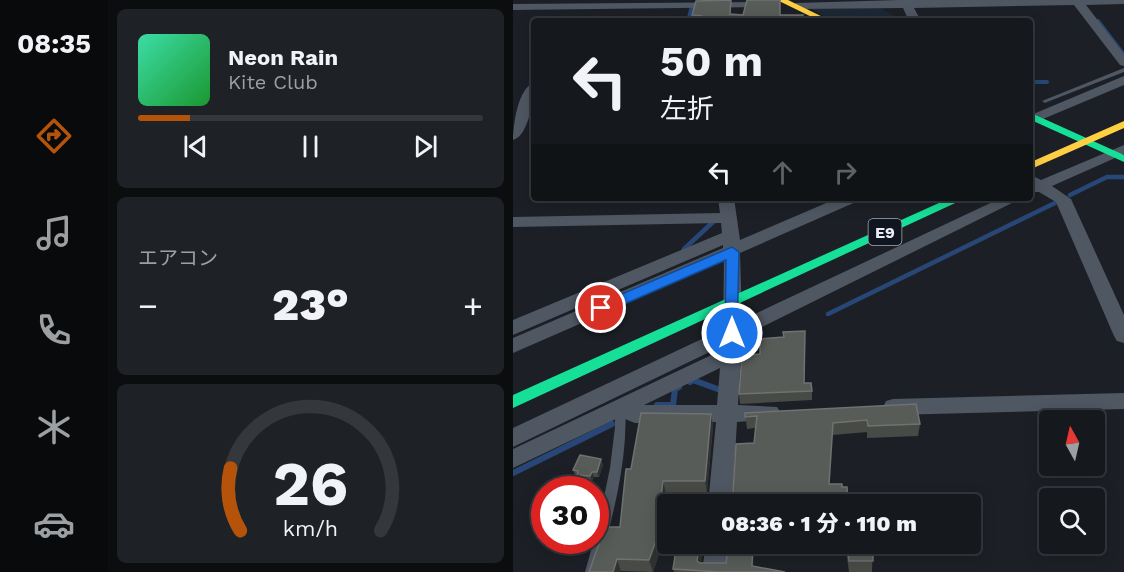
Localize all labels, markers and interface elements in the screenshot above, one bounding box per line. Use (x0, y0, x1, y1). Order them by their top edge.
text: 08:35 (17, 28, 91, 60)
text: 50 m (660, 37, 763, 86)
icon: left (561, 42, 639, 120)
text: Neon Rain (228, 45, 338, 70)
text: Kite Club (228, 70, 318, 94)
text: 左折 (660, 93, 714, 125)
icon: directions (33, 115, 75, 157)
icon: previous (179, 130, 212, 163)
icon: pause (294, 130, 327, 163)
icon: next (409, 130, 442, 163)
icon: left (703, 156, 736, 189)
icon: ahead (766, 156, 799, 189)
icon: right (829, 156, 862, 189)
icon: music (33, 212, 75, 254)
road number: E9 (869, 219, 901, 245)
text: エアコン (138, 246, 218, 270)
text: 23° (272, 278, 349, 331)
pin (575, 282, 626, 333)
text: − (138, 286, 158, 325)
text: + (463, 286, 483, 325)
icon: arrive (584, 291, 617, 324)
position arrow (700, 301, 764, 365)
icon: phone (33, 309, 75, 351)
icon: climate (33, 406, 75, 448)
north arrow (1039, 410, 1105, 476)
map controls (1039, 410, 1105, 554)
text: 26 (273, 447, 348, 520)
speed limit sign: 30 (531, 476, 609, 554)
button: search (1039, 488, 1105, 554)
icon: car (33, 503, 75, 545)
text: 08:36 · 1 分 · 110 m (721, 511, 917, 536)
text: km/h (283, 516, 338, 541)

